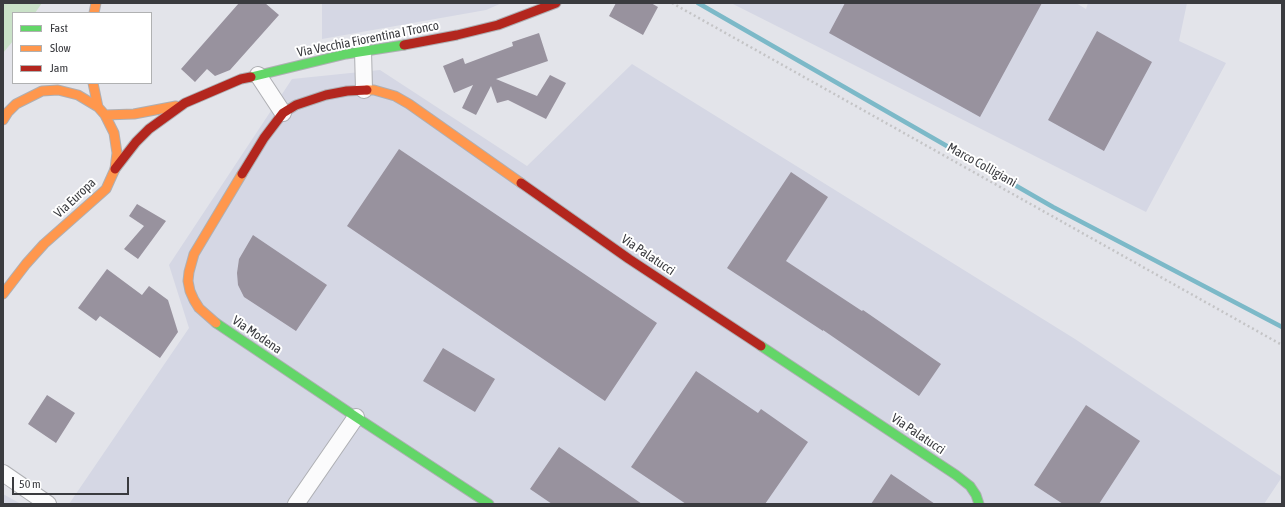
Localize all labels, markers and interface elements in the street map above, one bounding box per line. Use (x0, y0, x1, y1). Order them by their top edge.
legend (12, 12, 152, 84)
street label: Via Vecchia Fiorentina I Tronco (296, 18, 440, 60)
text: Fast (50, 21, 68, 35)
text: Slow (50, 41, 71, 55)
text: Jam (50, 61, 68, 75)
street label: Marco Colligiani (945, 140, 1019, 190)
street label: Via Europa (51, 175, 99, 221)
street label: Via Palatucci (618, 231, 678, 279)
street label: Via Modena (229, 313, 285, 357)
street label: Via Palatucci (888, 410, 948, 458)
scale bar (14, 469, 131, 495)
text: 50 m (19, 477, 41, 491)

